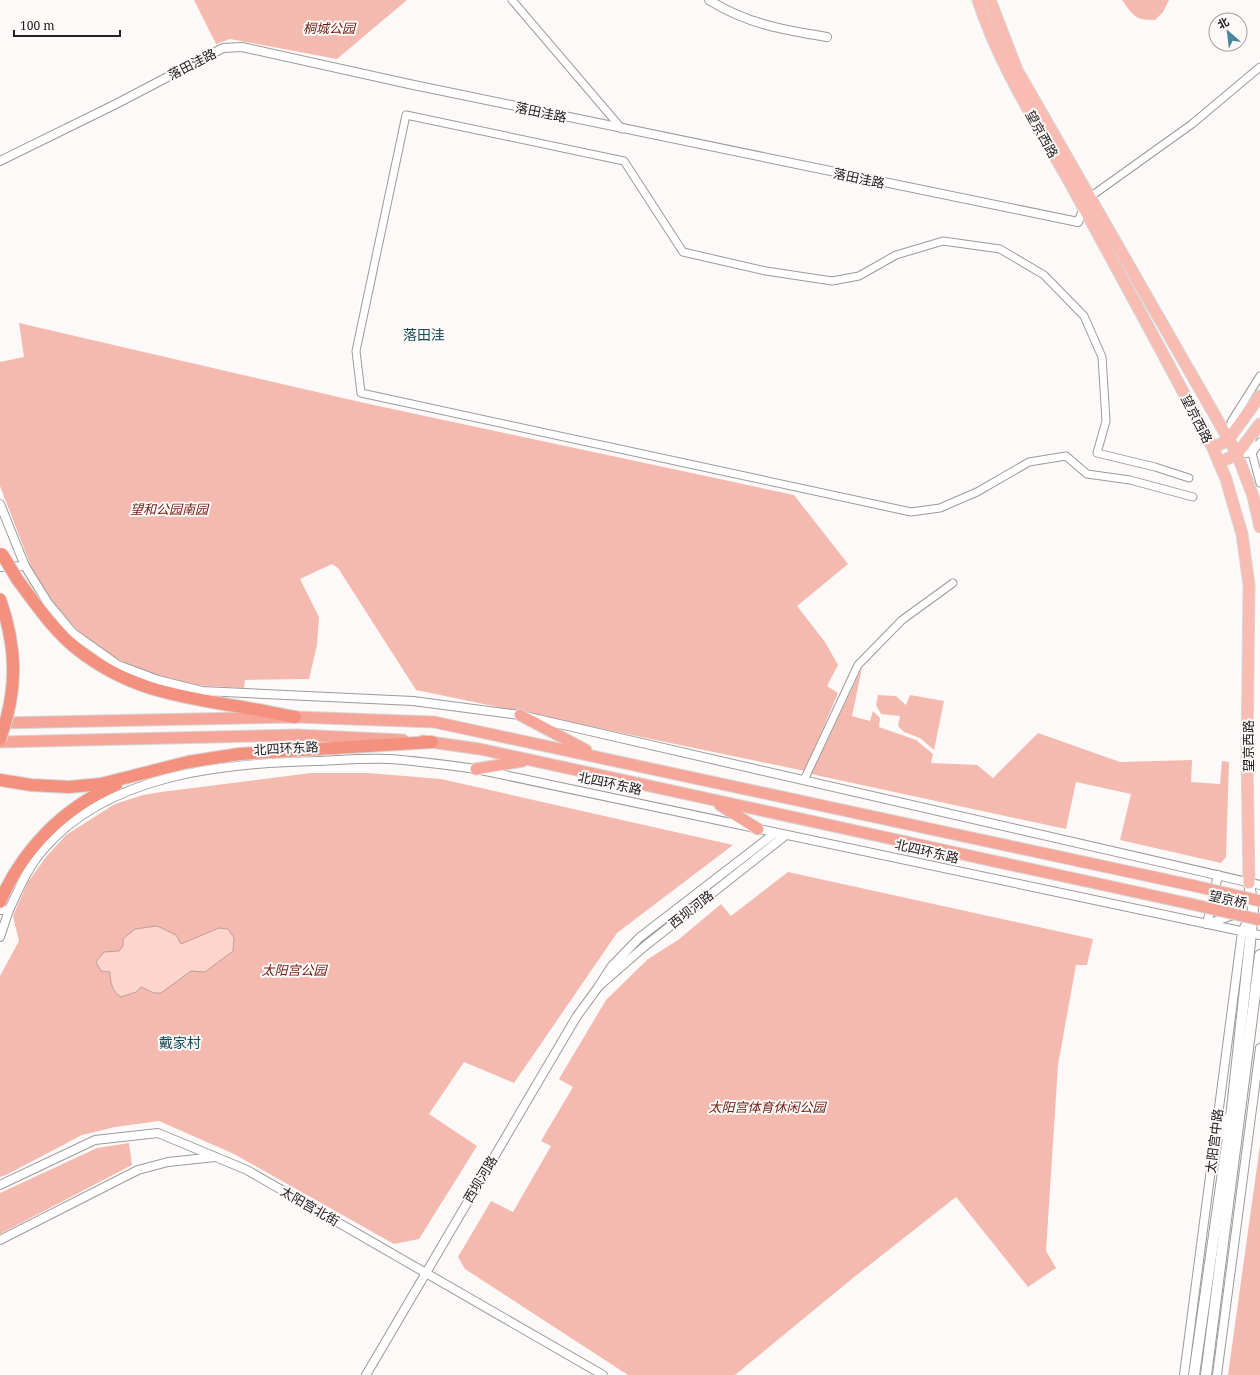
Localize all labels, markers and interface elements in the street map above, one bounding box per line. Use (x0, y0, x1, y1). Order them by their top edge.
scale bar (14, 12, 120, 38)
north arrow (1208, 12, 1248, 52)
text: 北 (1215, 14, 1231, 32)
text: 100 m (20, 17, 55, 34)
park label: 桐城公园 (303, 19, 357, 37)
street label: 落田洼路 (165, 44, 219, 84)
street label: 落田洼路 (514, 98, 568, 126)
street label: 望京西路 (1022, 107, 1062, 161)
street label: 落田洼路 (832, 164, 886, 192)
district label: 落田洼 (403, 325, 445, 344)
street label: 望京西路 (1177, 392, 1217, 446)
park label: 望和公园南园 (130, 500, 210, 518)
street label: 望京西路 (1239, 720, 1257, 772)
street label: 北四环东路 (253, 737, 319, 759)
street label: 北四环东路 (576, 767, 644, 799)
street label: 北四环东路 (893, 835, 961, 867)
street label: 西坝河路 (665, 886, 717, 932)
street label: 望京桥 (1207, 886, 1249, 912)
park label: 太阳宫公园 (261, 961, 328, 979)
district label: 戴家村 (159, 1033, 201, 1052)
park label: 太阳宫体育休闲公园 (708, 1098, 827, 1116)
street label: 太阳宫中路 (1201, 1108, 1227, 1174)
street label: 西坝河路 (459, 1152, 501, 1206)
street label: 太阳宫北街 (277, 1182, 343, 1230)

